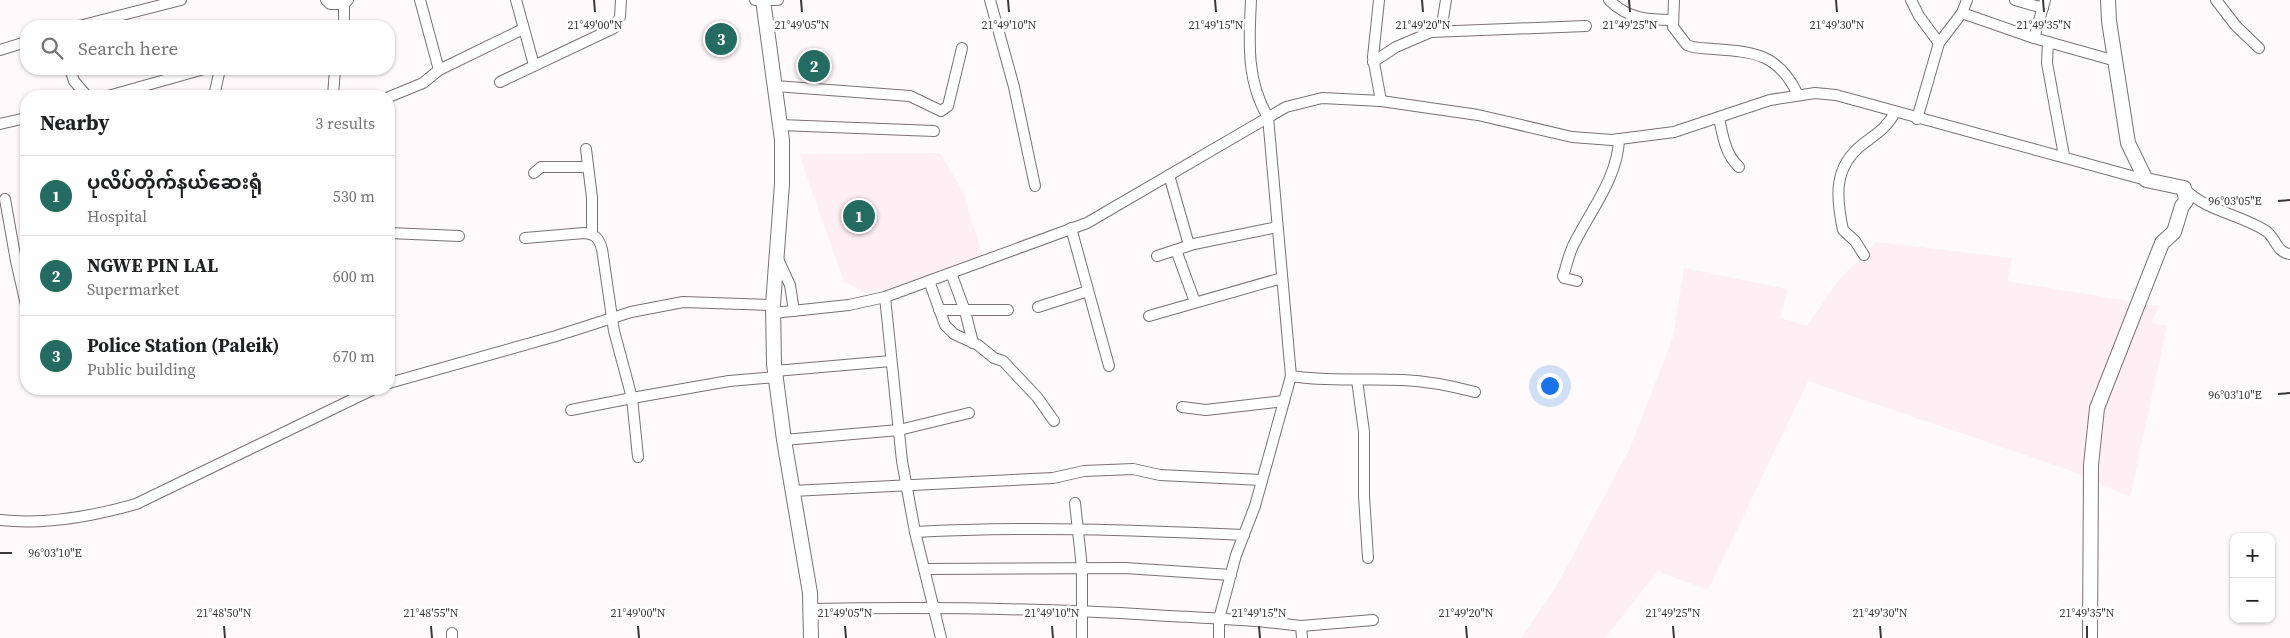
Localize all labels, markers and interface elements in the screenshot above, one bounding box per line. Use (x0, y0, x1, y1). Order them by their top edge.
text: 21°49'00"N (567, 17, 623, 33)
text: 21°49'05"N (774, 17, 830, 33)
text: 21°49'10"N (981, 17, 1037, 33)
text: 21°49'15"N (1188, 17, 1244, 33)
text: 21°49'20"N (1395, 17, 1451, 33)
text: 21°49'25"N (1602, 17, 1658, 33)
text: 21°49'30"N (1809, 17, 1865, 33)
text: 21°49'35"N (2016, 17, 2072, 33)
search box (20, 20, 395, 75)
pin: 3 (705, 20, 737, 58)
icon: search (38, 34, 66, 62)
text: Search here (78, 35, 178, 61)
pin: 2 (798, 47, 830, 85)
text: Nearby (40, 108, 110, 137)
text: 3 results (315, 112, 375, 134)
text: ပုလိပ်တိုက်နယ်ဆေးရုံ (87, 169, 262, 195)
text: 1 (52, 185, 60, 207)
text: 530 m (333, 185, 375, 207)
text: 96°03'05"E (2208, 193, 2262, 209)
pin: 1 (843, 197, 875, 235)
text: Hospital (87, 205, 147, 227)
text: NGWE PIN LAL (87, 252, 218, 278)
text: 2 (52, 265, 60, 287)
text: 600 m (333, 265, 375, 287)
text: Supermarket (87, 278, 179, 300)
text: Police Station (Paleik) (87, 332, 280, 358)
text: 3 (52, 345, 60, 367)
text: 670 m (333, 345, 375, 367)
text: Public building (87, 358, 196, 380)
your location (1537, 373, 1563, 399)
text: 96°03'10"E (2208, 387, 2262, 403)
map controls (2230, 533, 2275, 623)
button: + (2230, 533, 2275, 578)
text: 96°03'10"E (28, 545, 82, 561)
button: − (2230, 578, 2275, 623)
text: 21°48'50"N (196, 605, 252, 621)
text: 21°48'55"N (403, 605, 459, 621)
text: 21°49'00"N (610, 605, 666, 621)
text: 21°49'05"N (817, 605, 873, 621)
text: 21°49'10"N (1024, 605, 1080, 621)
text: 21°49'15"N (1231, 605, 1287, 621)
text: 21°49'20"N (1438, 605, 1494, 621)
text: 21°49'25"N (1645, 605, 1701, 621)
text: 21°49'30"N (1852, 605, 1908, 621)
text: 21°49'35"N (2059, 605, 2115, 621)

